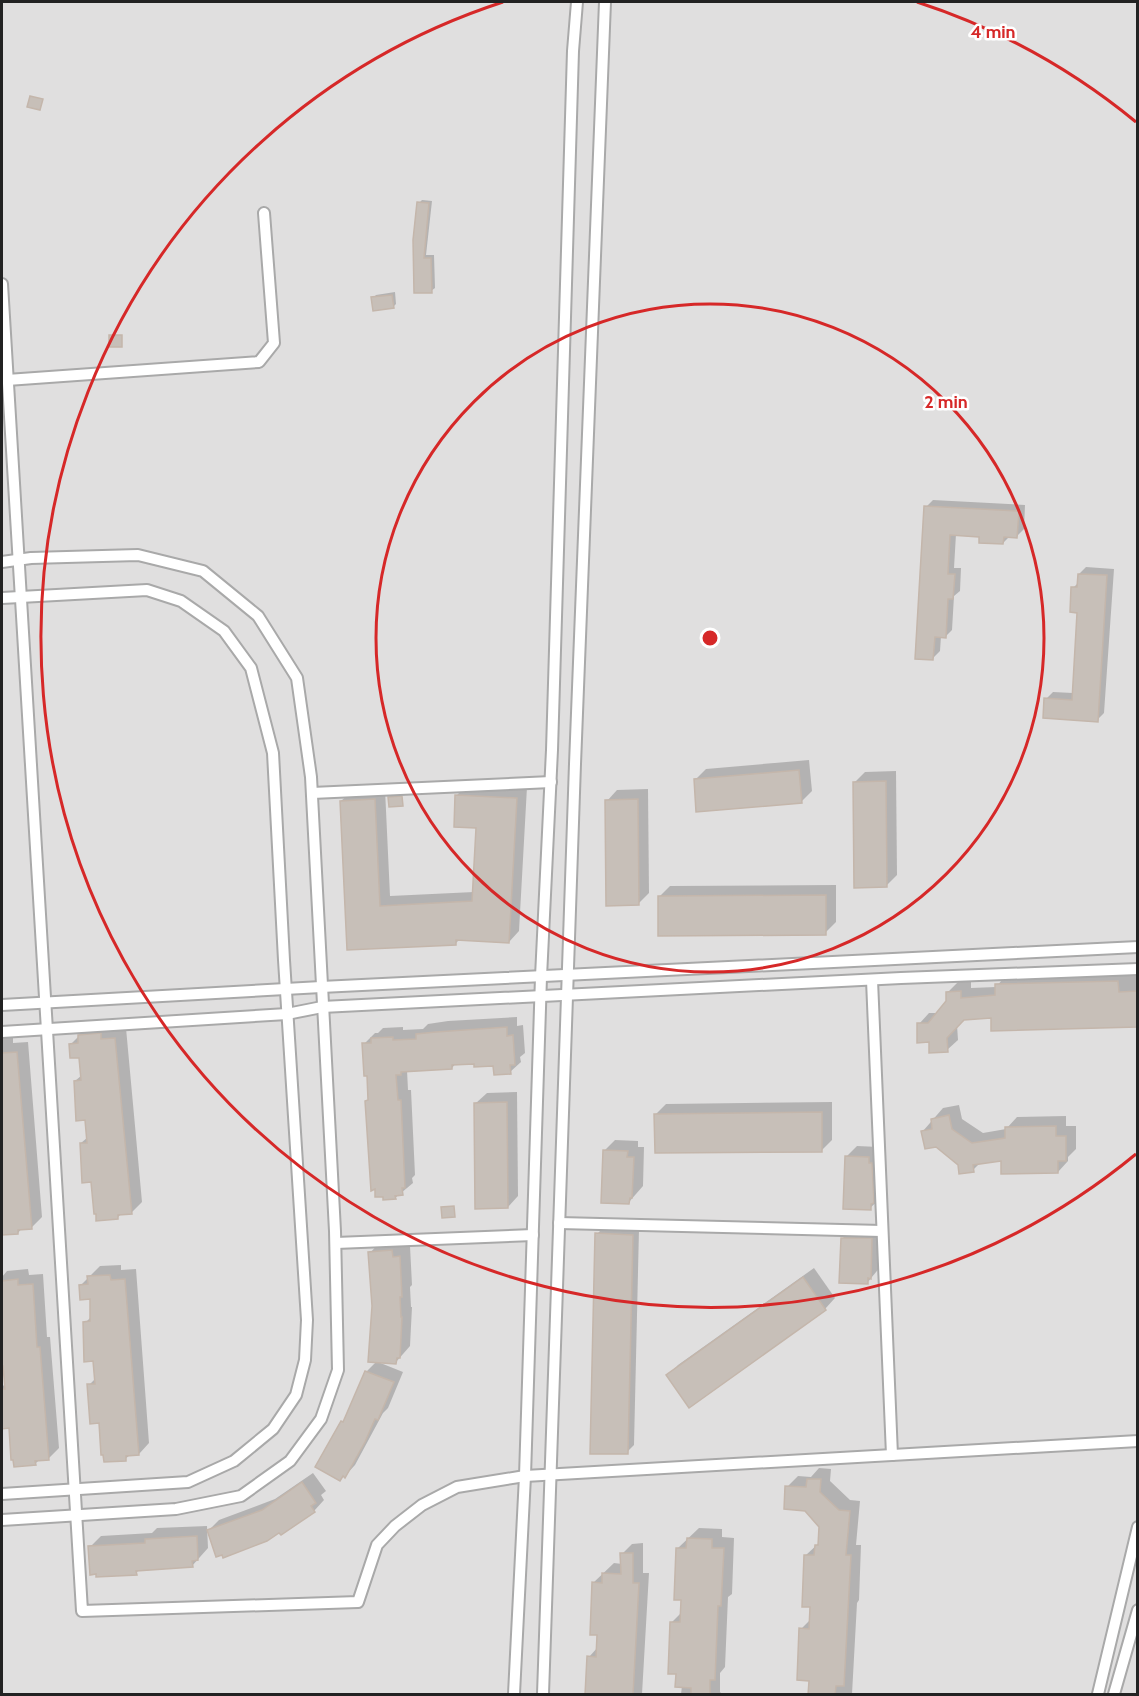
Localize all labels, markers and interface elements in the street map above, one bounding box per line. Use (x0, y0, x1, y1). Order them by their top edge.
text: 4 min (970, 21, 1016, 43)
text: 2 min (924, 391, 968, 413)
centre of rings (700, 628, 720, 648)

